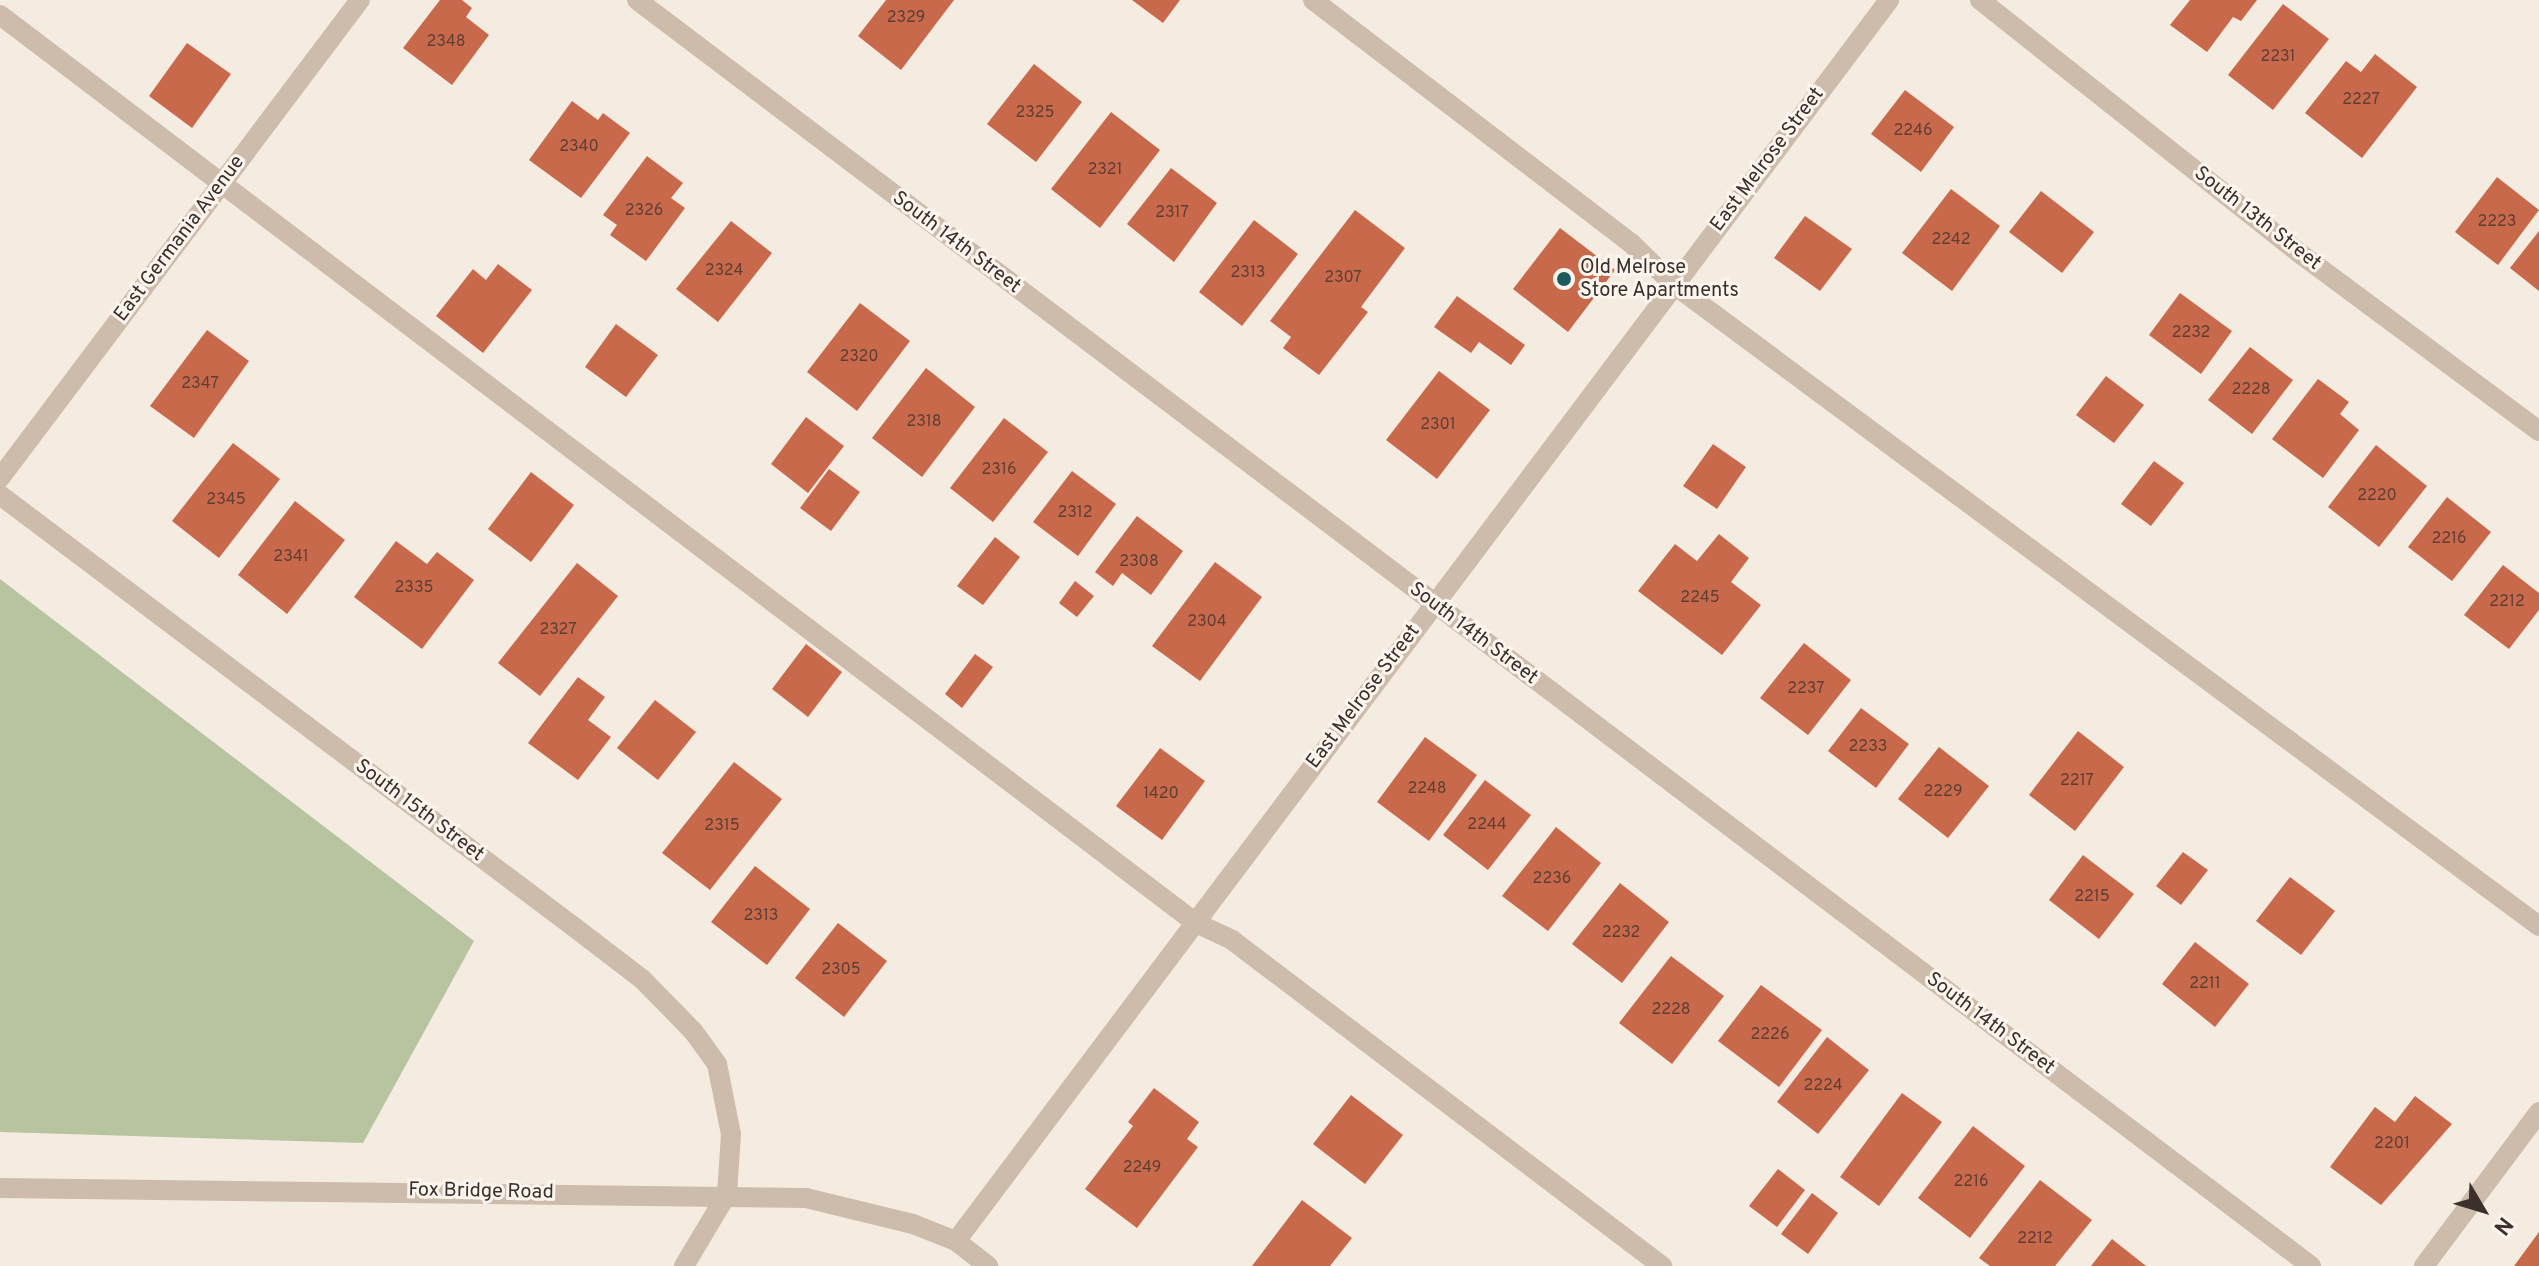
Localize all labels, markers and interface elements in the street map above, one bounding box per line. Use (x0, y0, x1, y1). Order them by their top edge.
house number: 2329 (887, 8, 925, 28)
house number: 2348 (426, 32, 466, 52)
house number: 2231 (2260, 47, 2296, 67)
street label: East Melrose Street (1706, 83, 1830, 237)
house number: 2227 (2342, 90, 2380, 110)
house number: 2325 (1016, 103, 1054, 123)
house number: 2246 (1894, 121, 1932, 141)
house number: 2340 (559, 137, 599, 157)
street label: East Germania Avenue (109, 151, 251, 327)
house number: 2321 (1088, 160, 1122, 180)
street label: South 13th Street (2189, 162, 2325, 276)
street label: South 14th Street (887, 187, 1025, 299)
house number: 2326 (625, 201, 663, 221)
house number: 2317 (1155, 203, 1189, 223)
house number: 2223 (2477, 212, 2517, 232)
house number: 2242 (1931, 230, 1971, 250)
place label: Old Melrose Store Apartments (1580, 256, 1740, 303)
house number: 2324 (705, 261, 743, 281)
house number: 2313 (1231, 263, 1265, 283)
house number: 2307 (1324, 268, 1362, 288)
marker: Old Melrose Store Apartments (1555, 270, 1573, 288)
house number: 2232 (2172, 323, 2210, 343)
house number: 2320 (839, 347, 879, 367)
house number: 2347 (181, 374, 219, 394)
house number: 2228 (2231, 380, 2271, 400)
house number: 2318 (906, 412, 942, 432)
house number: 2301 (1420, 415, 1456, 435)
house number: 2316 (982, 460, 1016, 480)
house number: 2220 (2357, 486, 2397, 506)
house number: 2345 (206, 490, 246, 510)
house number: 2312 (1057, 503, 1093, 523)
house number: 2216 (2431, 529, 2467, 549)
house number: 2341 (273, 547, 309, 567)
house number: 2308 (1119, 552, 1159, 572)
house number: 2335 (395, 578, 433, 598)
street label: South 14th Street (1404, 578, 1542, 690)
house number: 2245 (1680, 588, 1720, 608)
house number: 2212 (2489, 592, 2525, 612)
house number: 2304 (1187, 612, 1227, 632)
house number: 2327 (539, 620, 577, 640)
street label: East Melrose Street (1302, 620, 1426, 774)
house number: 2237 (1787, 679, 1825, 699)
house number: 2233 (1849, 737, 1887, 757)
street label: South 15th Street (350, 755, 488, 867)
house number: 2217 (2060, 771, 2094, 791)
house number: 2248 (1407, 779, 1447, 799)
house number: 2229 (1924, 782, 1962, 802)
house number: 1420 (1143, 784, 1179, 804)
house number: 2244 (1467, 815, 1507, 835)
house number: 2315 (704, 816, 740, 836)
house number: 2236 (1533, 869, 1571, 889)
house number: 2215 (2074, 887, 2110, 907)
house number: 2313 (744, 906, 778, 926)
house number: 2232 (1602, 923, 1640, 943)
house number: 2305 (821, 960, 861, 980)
street label: South 14th Street (1921, 968, 2059, 1080)
house number: 2211 (2189, 974, 2221, 994)
house number: 2228 (1651, 1000, 1691, 1020)
house number: 2226 (1751, 1025, 1789, 1045)
house number: 2224 (1803, 1076, 1843, 1096)
house number: 2201 (2374, 1134, 2410, 1154)
house number: 2249 (1123, 1158, 1161, 1178)
north arrow (2443, 1170, 2523, 1250)
house number: 2216 (1953, 1172, 1989, 1192)
street label: Fox Bridge Road (408, 1179, 554, 1205)
text: N (2487, 1211, 2518, 1240)
house number: 2212 (2017, 1229, 2053, 1249)

